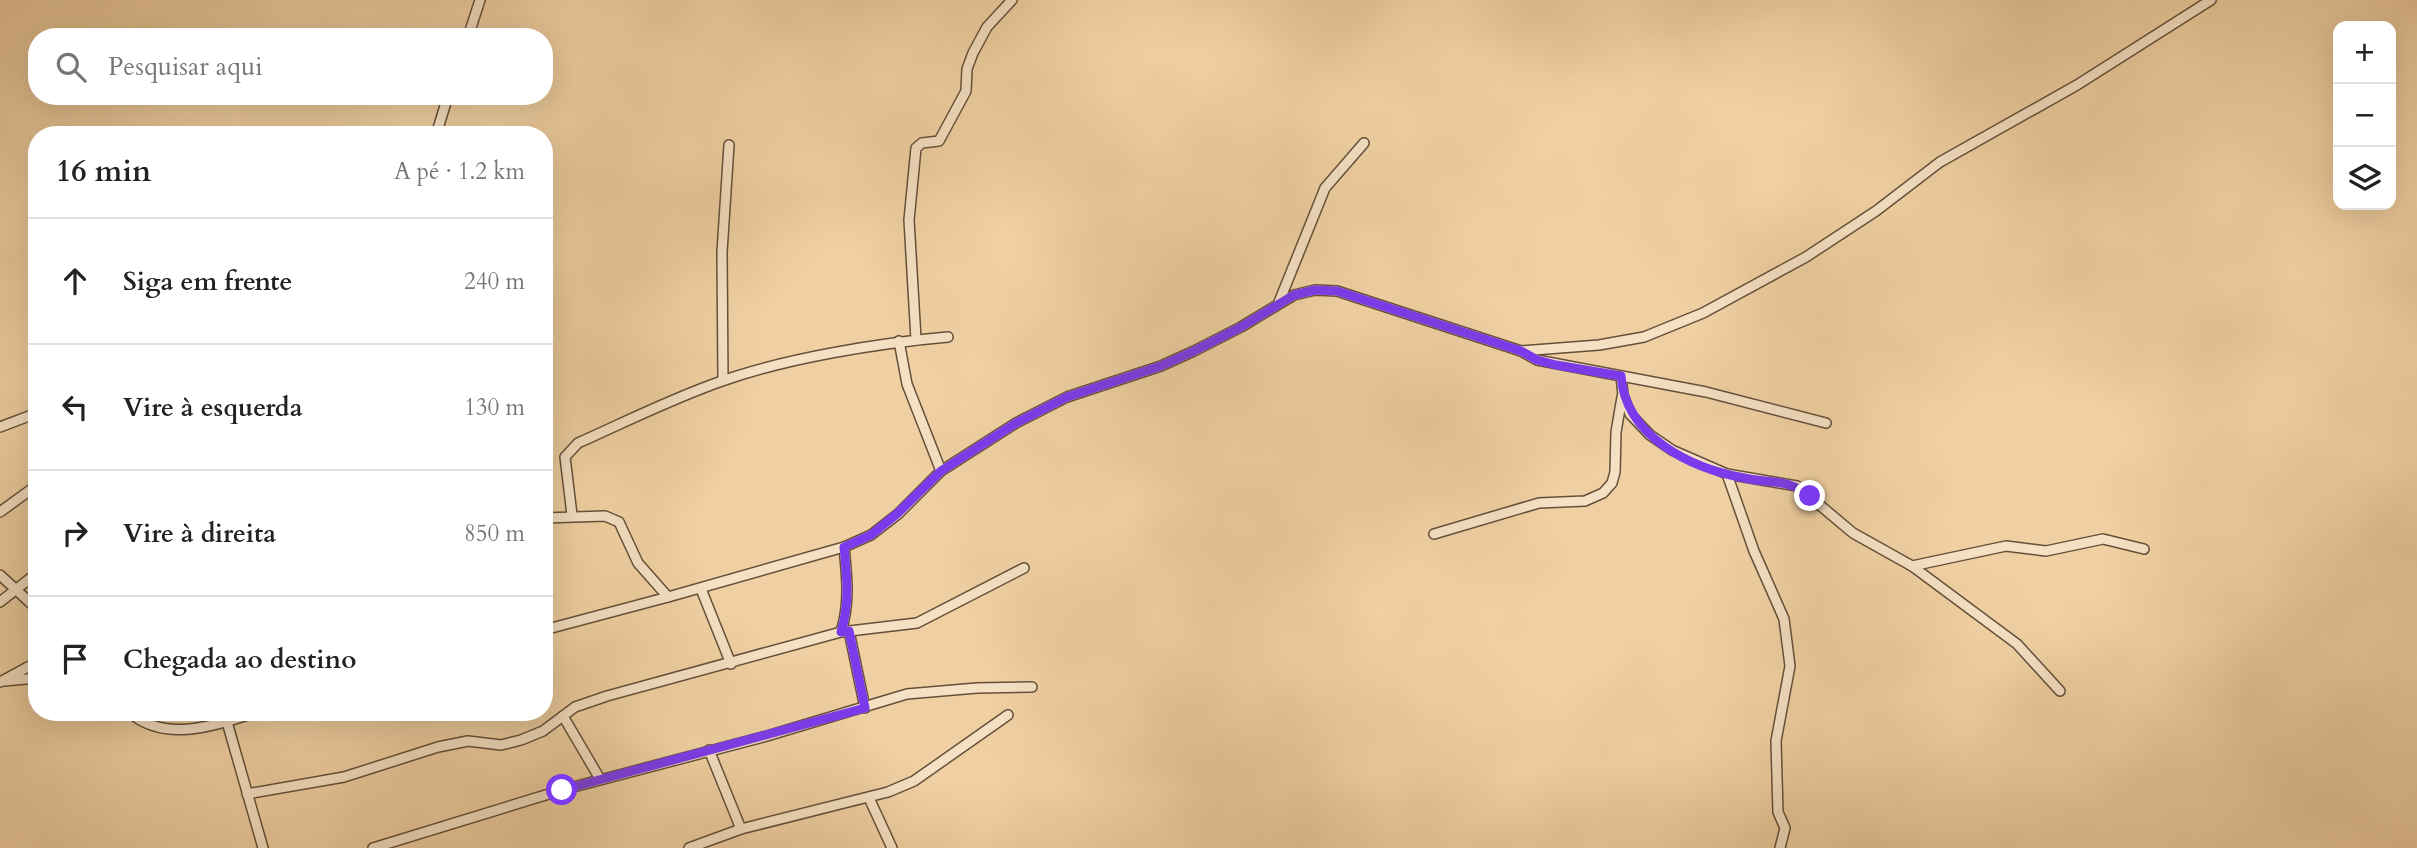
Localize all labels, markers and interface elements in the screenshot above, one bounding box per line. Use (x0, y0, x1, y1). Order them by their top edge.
map controls (2333, 21, 2396, 210)
button: + (2333, 21, 2396, 84)
search box (28, 28, 553, 105)
icon: search (52, 48, 90, 86)
text: Pesquisar aqui (108, 49, 263, 84)
button: − (2333, 84, 2396, 147)
button: layers (2333, 147, 2396, 210)
text: 16 min (56, 151, 151, 192)
text: A pé · 1.2 km (394, 156, 525, 187)
icon: ahead (56, 262, 94, 300)
text: Siga em frente (123, 264, 292, 299)
text: 240 m (464, 266, 525, 297)
icon: left (56, 388, 94, 426)
text: Vire à esquerda (123, 390, 303, 425)
text: 130 m (464, 392, 525, 423)
route end (1794, 480, 1825, 511)
icon: right (56, 514, 94, 552)
text: Vire à direita (123, 516, 276, 551)
text: 850 m (464, 518, 525, 549)
icon: arrive (56, 640, 94, 678)
text: Chegada ao destino (123, 642, 356, 677)
route start (546, 774, 577, 805)

